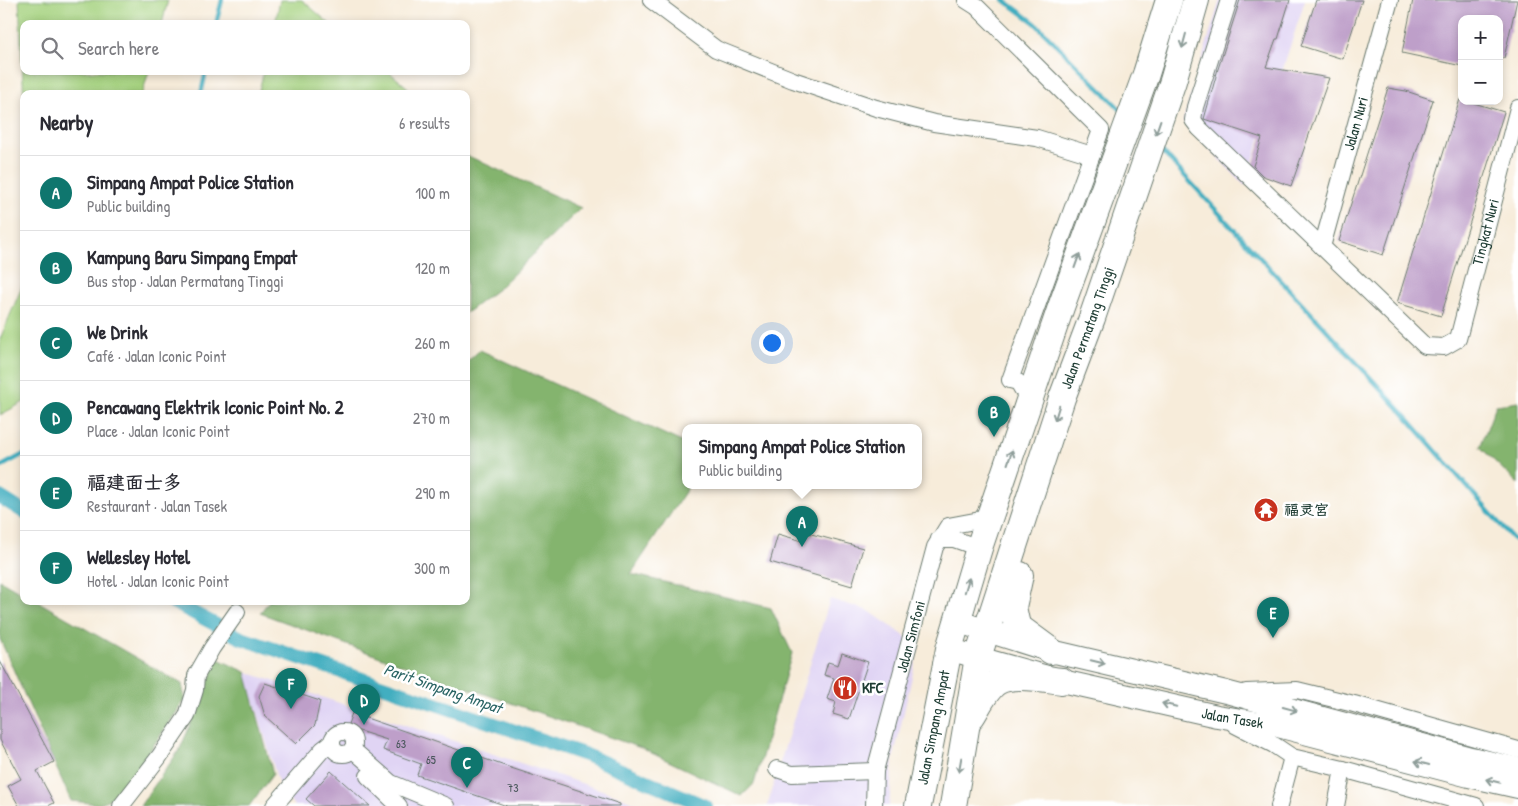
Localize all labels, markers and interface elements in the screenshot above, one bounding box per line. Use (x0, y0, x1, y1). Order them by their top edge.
map controls (1458, 15, 1503, 105)
button: + (1458, 15, 1503, 60)
search box (20, 20, 470, 75)
one-way arrow (1179, 32, 1189, 48)
icon: search (38, 34, 66, 62)
text: Search here (78, 35, 159, 61)
button: − (1458, 60, 1503, 105)
street label: Jalan Nuri (1338, 94, 1373, 153)
text: Nearby (40, 108, 93, 137)
text: 6 results (399, 112, 450, 134)
one-way arrow (1152, 119, 1162, 135)
text: Simpang Ampat Police Station (87, 169, 294, 195)
text: A (52, 182, 60, 204)
text: 100 m (415, 182, 450, 204)
text: Public building (87, 195, 170, 217)
street label: Tingkat Nuri (1467, 197, 1504, 267)
text: Kampung Baru Simpang Empat (87, 244, 297, 270)
one-way arrow (1073, 254, 1082, 269)
text: B (52, 257, 60, 279)
text: 120 m (415, 257, 450, 279)
street label: Jalan Permatang Tinggi (1055, 264, 1119, 392)
text: Bus stop · Jalan Permatang Tinggi (87, 270, 284, 292)
text: We Drink (87, 319, 148, 345)
your location (759, 330, 785, 356)
text: C (52, 332, 60, 354)
text: 260 m (414, 332, 450, 354)
text: Café · Jalan Iconic Point (87, 345, 226, 367)
text: Pencawang Elektrik Iconic Point No. 2 (87, 394, 344, 420)
pin: B (978, 396, 1010, 437)
one-way arrow (1052, 405, 1062, 421)
text: D (52, 407, 60, 429)
text: 270 m (413, 407, 450, 429)
text: Place · Jalan Iconic Point (87, 420, 230, 442)
popup (682, 424, 922, 489)
text: Simpang Ampat Police Station (699, 433, 905, 459)
one-way arrow (1006, 450, 1015, 465)
text: Public building (699, 459, 782, 481)
text: 福建面士多 (87, 469, 182, 495)
text: E (52, 482, 60, 504)
text: 290 m (415, 482, 450, 504)
text: Restaurant · Jalan Tasek (87, 495, 227, 517)
temple icon: 福灵宫 (1253, 497, 1279, 523)
place label: 福灵宫 (1284, 499, 1329, 520)
pin: A (786, 506, 818, 547)
text: Wellesley Hotel (87, 544, 190, 570)
text: F (53, 557, 59, 579)
text: 300 m (414, 557, 450, 579)
text: Hotel · Jalan Iconic Point (87, 570, 229, 592)
one-way arrow (963, 577, 973, 593)
pin: E (1257, 597, 1289, 638)
street label: Jalan Simfoni (891, 598, 930, 675)
water label: Parit Simpang Ampat (381, 658, 507, 719)
one-way arrow (1090, 658, 1106, 667)
pin: F (275, 668, 307, 709)
street label: Jalan Simpang Ampat (911, 668, 955, 786)
restaurant icon: KFC (832, 675, 858, 701)
place label: KFC (862, 677, 884, 698)
pin: D (348, 684, 380, 725)
one-way arrow (1162, 700, 1178, 709)
street label: Jalan Tasek (1200, 702, 1265, 733)
one-way arrow (1281, 705, 1297, 715)
house number: 63 (396, 735, 406, 752)
pin: C (451, 747, 483, 788)
house number: 65 (426, 751, 436, 768)
one-way arrow (955, 757, 965, 773)
one-way arrow (1414, 758, 1430, 768)
one-way arrow (1486, 776, 1502, 785)
house number: 73 (507, 779, 519, 796)

